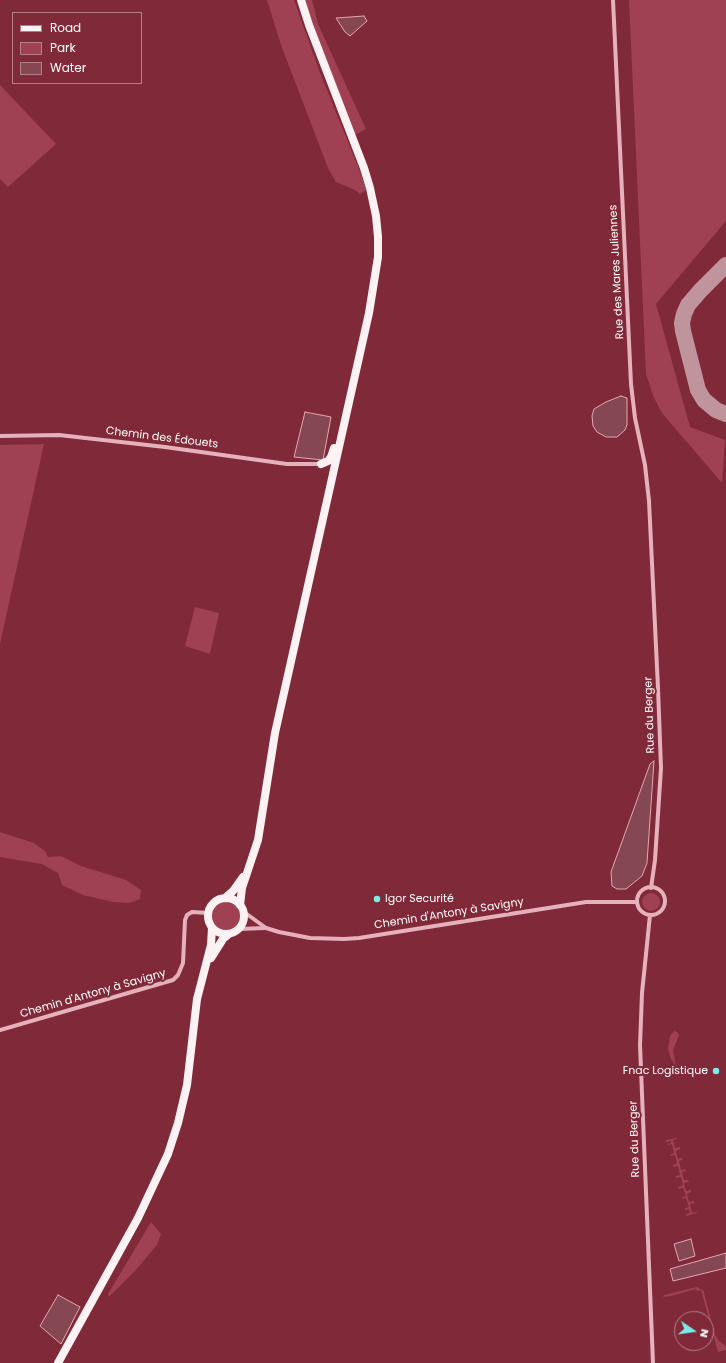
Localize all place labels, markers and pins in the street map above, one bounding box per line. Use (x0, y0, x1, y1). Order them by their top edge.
place label: Igor Securité (385, 892, 454, 906)
marker: Igor Securité (372, 894, 382, 904)
place label: Fnac Logistique (623, 1064, 708, 1078)
marker: Fnac Logistique (711, 1066, 721, 1076)

